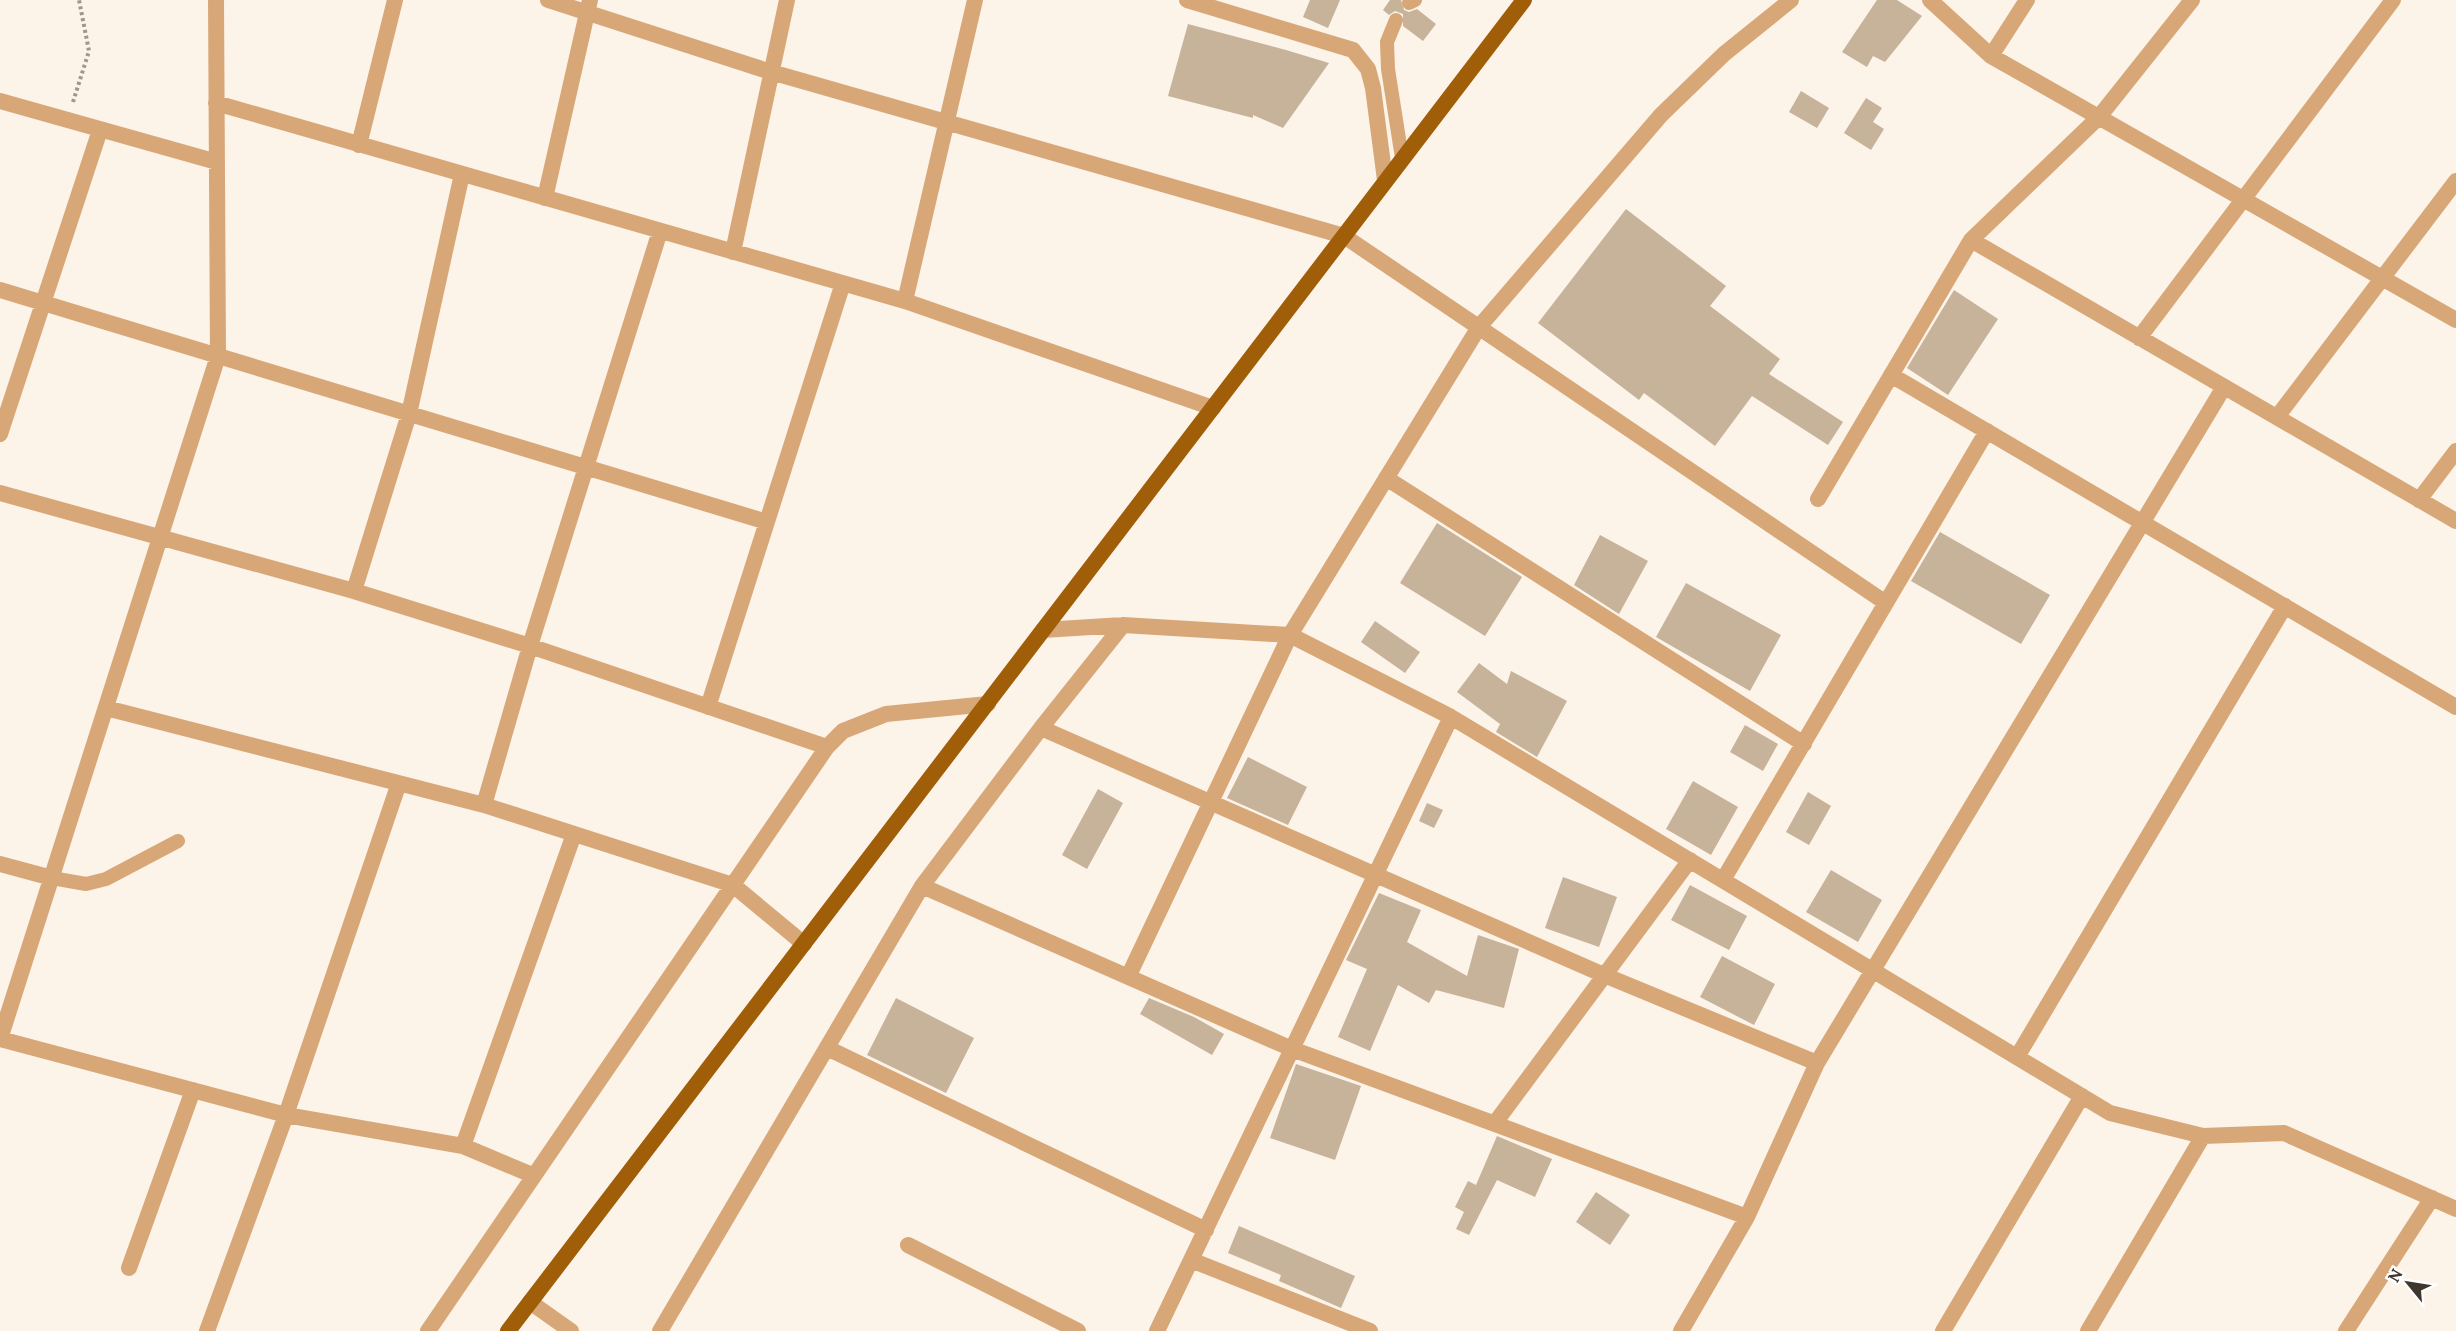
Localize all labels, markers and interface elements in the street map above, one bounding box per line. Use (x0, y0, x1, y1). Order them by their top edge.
north arrow (2378, 1253, 2438, 1313)
text: N (2383, 1265, 2407, 1286)

